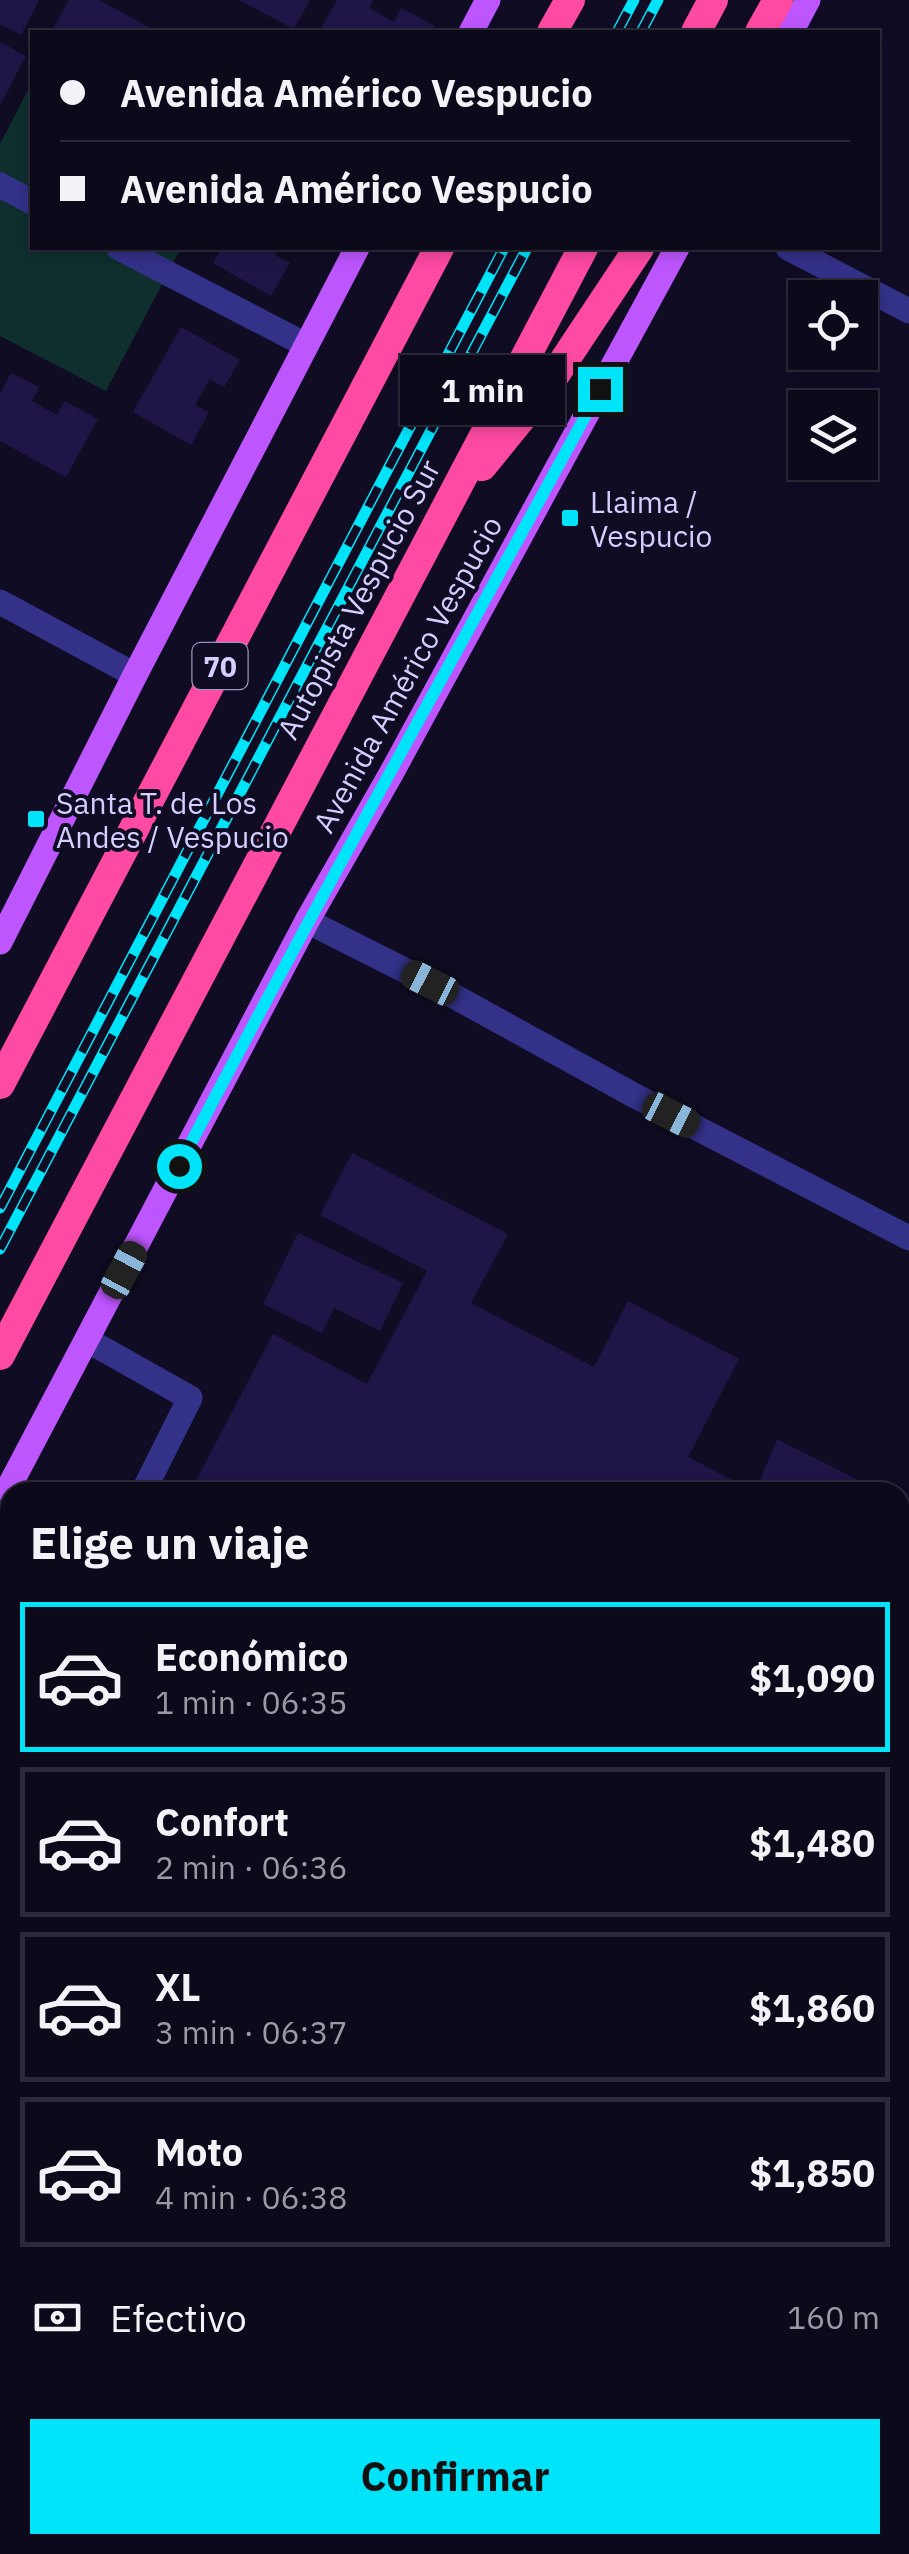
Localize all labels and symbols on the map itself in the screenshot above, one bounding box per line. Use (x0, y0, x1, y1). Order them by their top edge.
callout: 1 min (400, 354, 565, 424)
route end (578, 367, 623, 412)
street label: Autopista Vespucio Sur (268, 452, 448, 746)
place label: Llaima / Vespucio (590, 482, 712, 555)
marker: Llaima / Vespucio (559, 507, 581, 529)
street label: Avenida Américo Vespucio (304, 509, 510, 839)
road number: 70 (192, 643, 248, 689)
place label: Santa T. de Los Andes / Vespucio (56, 783, 289, 856)
marker: Santa T. de Los Andes / Vespucio (25, 808, 47, 830)
car (396, 956, 464, 1010)
car (637, 1088, 705, 1142)
route start (157, 1144, 202, 1189)
car (97, 1236, 151, 1304)

